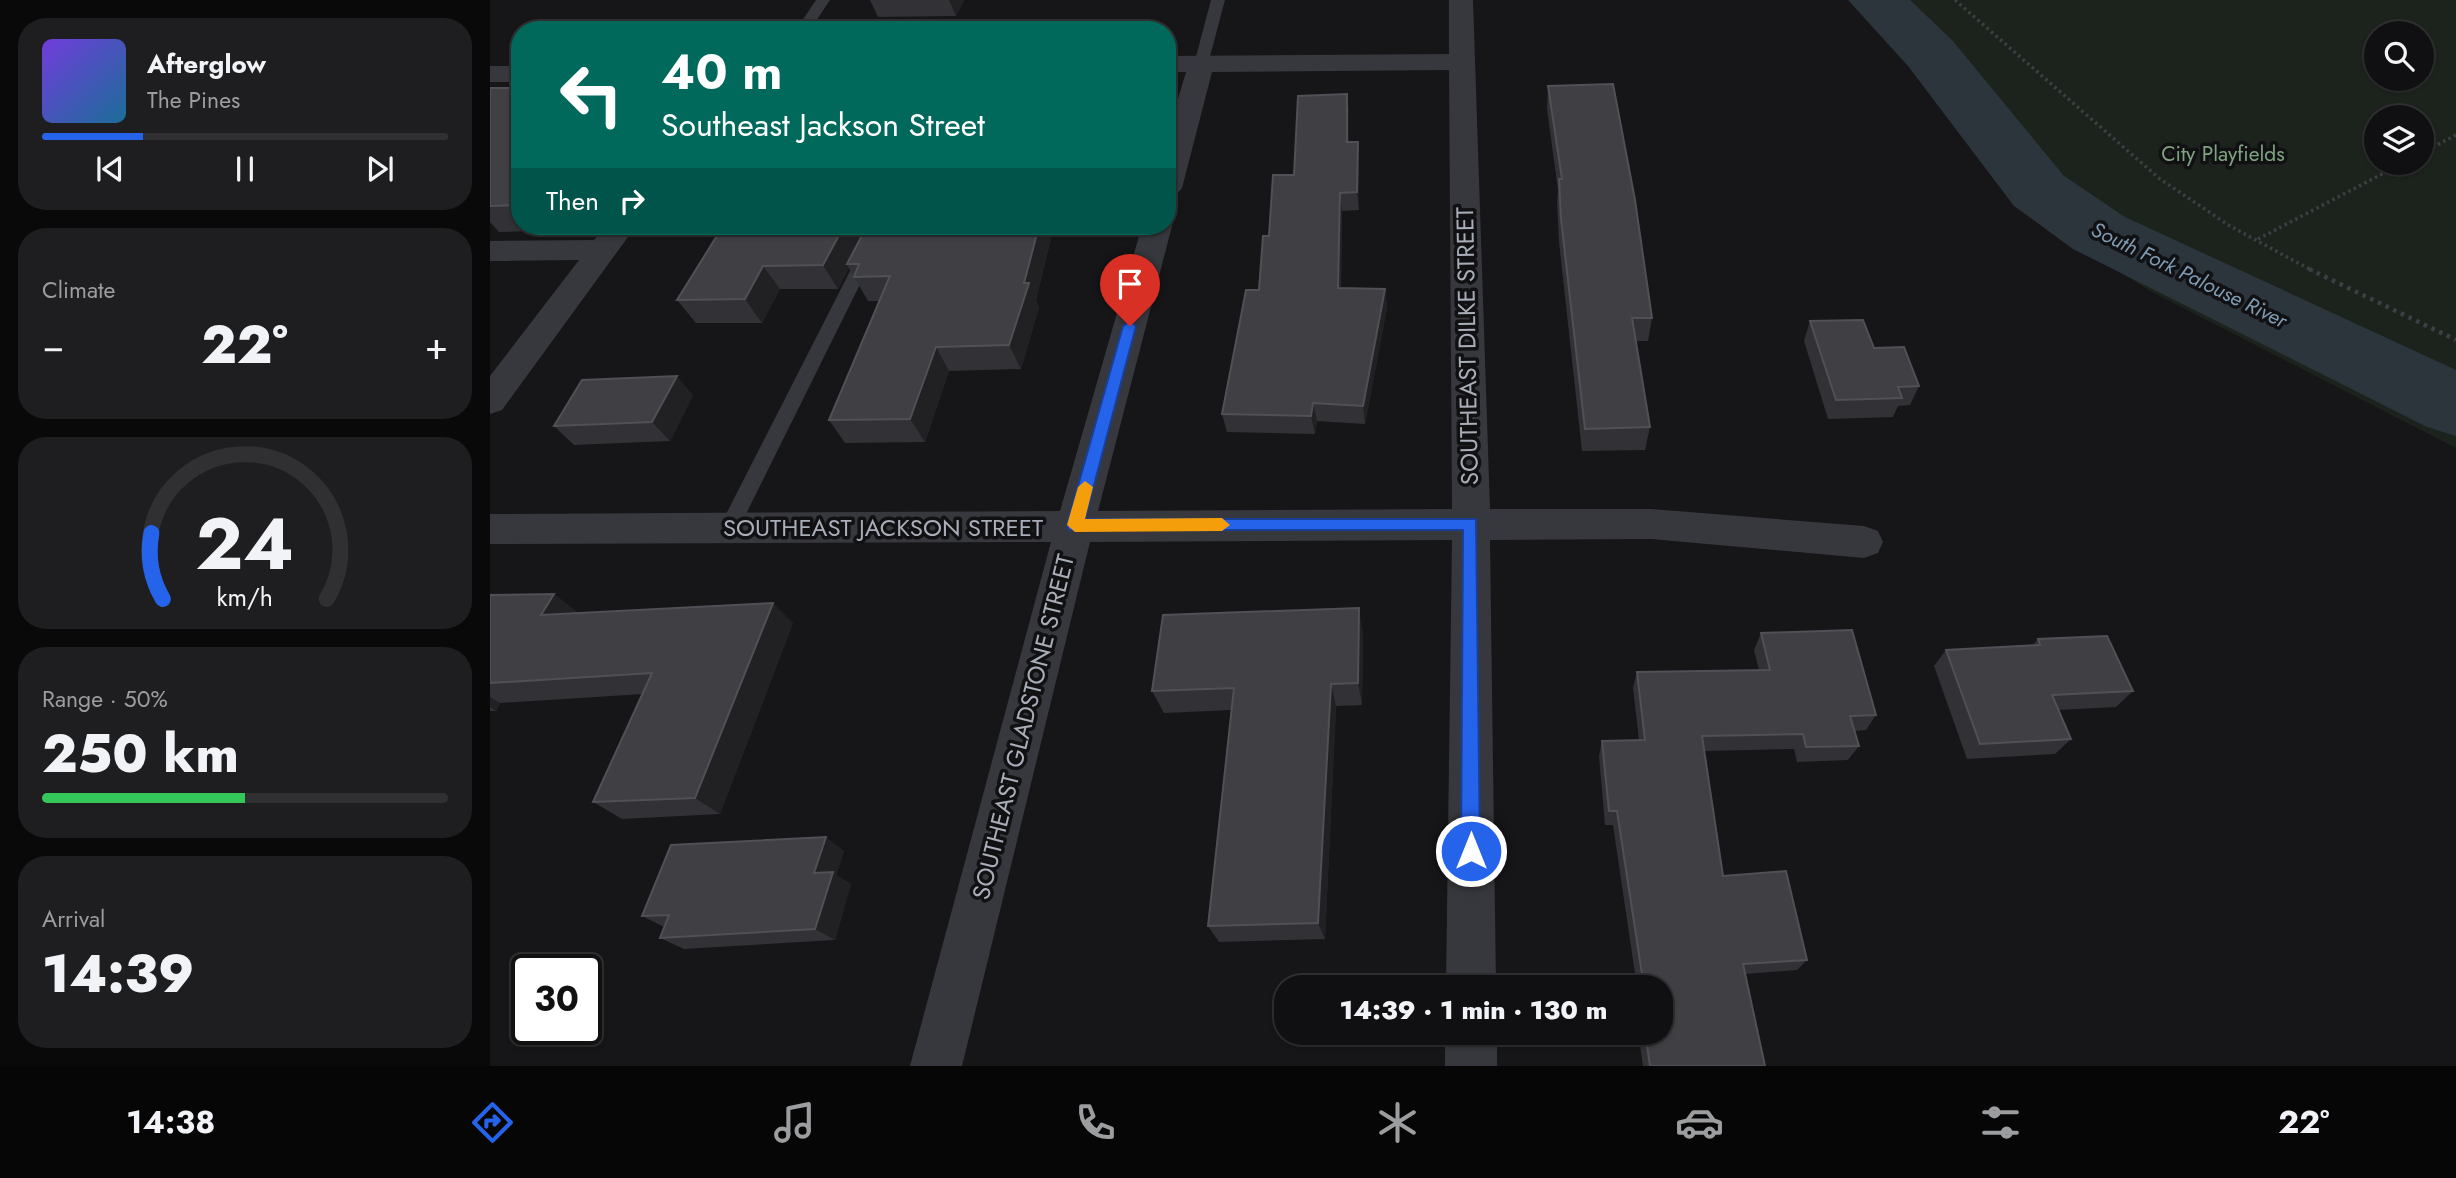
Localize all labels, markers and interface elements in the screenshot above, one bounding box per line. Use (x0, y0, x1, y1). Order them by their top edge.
map controls (2364, 21, 2434, 175)
button: search (2364, 21, 2434, 91)
text: 40 m (661, 37, 783, 107)
text: Afterglow (147, 45, 266, 83)
icon: left (546, 49, 637, 140)
text: The Pines (147, 83, 240, 117)
text: Southeast Jackson Street (661, 102, 985, 148)
button: layers (2364, 105, 2434, 175)
park label: City Playfields (2161, 139, 2285, 169)
icon: previous (91, 150, 129, 188)
icon: pause (226, 150, 264, 188)
icon: next (361, 150, 399, 188)
text: Then (546, 182, 599, 220)
icon: right (613, 182, 651, 220)
street label: SOUTHEAST DILKE STREET (1447, 207, 1487, 485)
water label: South Fork Palouse River (2086, 215, 2293, 336)
pin (1100, 254, 1160, 326)
icon: arrive (1111, 265, 1149, 303)
text: Climate (42, 273, 115, 307)
text: 22° (201, 307, 288, 383)
text: − (42, 318, 64, 373)
text: + (425, 318, 448, 373)
text: 24 (196, 491, 294, 596)
street label: SOUTHEAST JACKSON STREET (723, 510, 1043, 545)
street label: SOUTHEAST GLADSTONE STREET (963, 551, 1083, 903)
text: km/h (217, 579, 273, 615)
text: Range · 50% (42, 682, 168, 716)
text: 250 km (42, 716, 239, 792)
position arrow (1434, 814, 1508, 888)
text: Arrival (42, 902, 105, 936)
text: 14:39 (42, 936, 194, 1012)
speed limit sign: 30 (511, 954, 602, 1045)
text: 14:39 · 1 min · 130 m (1340, 991, 1607, 1029)
icon: directions (468, 1098, 517, 1147)
icon: music (770, 1098, 819, 1147)
icon: phone (1071, 1098, 1120, 1147)
icon: climate (1373, 1098, 1422, 1147)
icon: car (1675, 1098, 1724, 1147)
icon: filters (1976, 1098, 2025, 1147)
text: 14:38 (126, 1099, 215, 1145)
text: 22° (2278, 1099, 2330, 1145)

